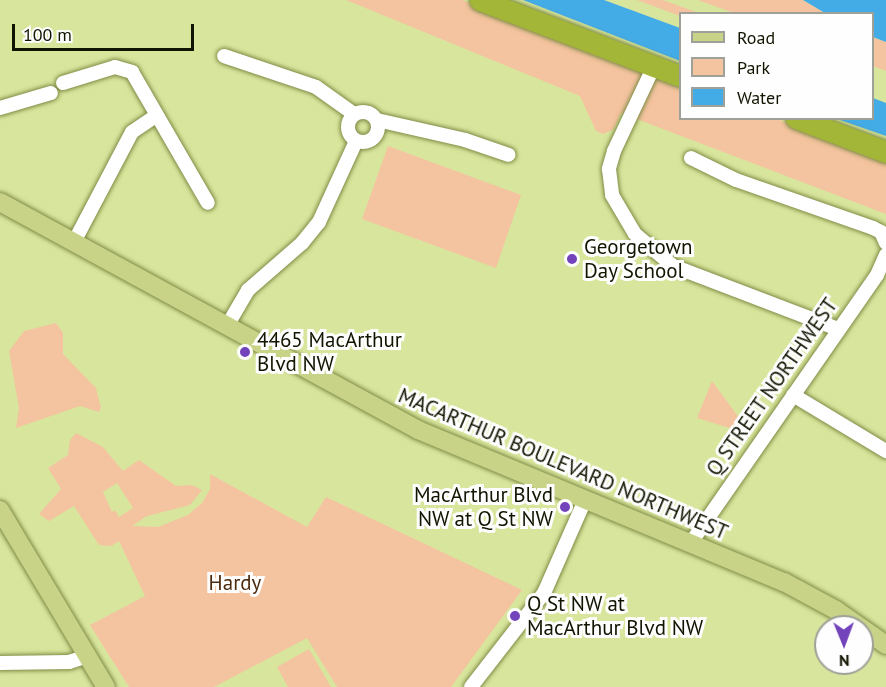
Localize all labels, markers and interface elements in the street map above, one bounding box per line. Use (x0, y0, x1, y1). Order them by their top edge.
scale bar (15, 12, 196, 50)
legend (679, 12, 874, 120)
text: 100 m (23, 23, 72, 46)
text: Road (737, 26, 775, 49)
text: Park (737, 56, 770, 79)
text: Water (737, 86, 781, 109)
place label: Georgetown Day School (584, 234, 692, 284)
marker: Georgetown Day School (565, 252, 579, 266)
street label: Q STREET NORTHWEST (701, 293, 843, 481)
place label: 4465 MacArthur Blvd NW (257, 327, 402, 377)
marker: 4465 MacArthur Blvd NW (238, 345, 252, 359)
street label: MACARTHUR BOULEVARD NORTHWEST (395, 383, 731, 545)
place label: MacArthur Blvd NW at Q St NW (414, 482, 553, 532)
marker: MacArthur Blvd NW at Q St NW (558, 500, 572, 514)
park label: Hardy (209, 570, 261, 596)
place label: Q St NW at MacArthur Blvd NW (527, 591, 703, 641)
marker: Q St NW at MacArthur Blvd NW (508, 609, 522, 623)
north arrow (814, 615, 874, 675)
text: N (839, 651, 850, 671)

